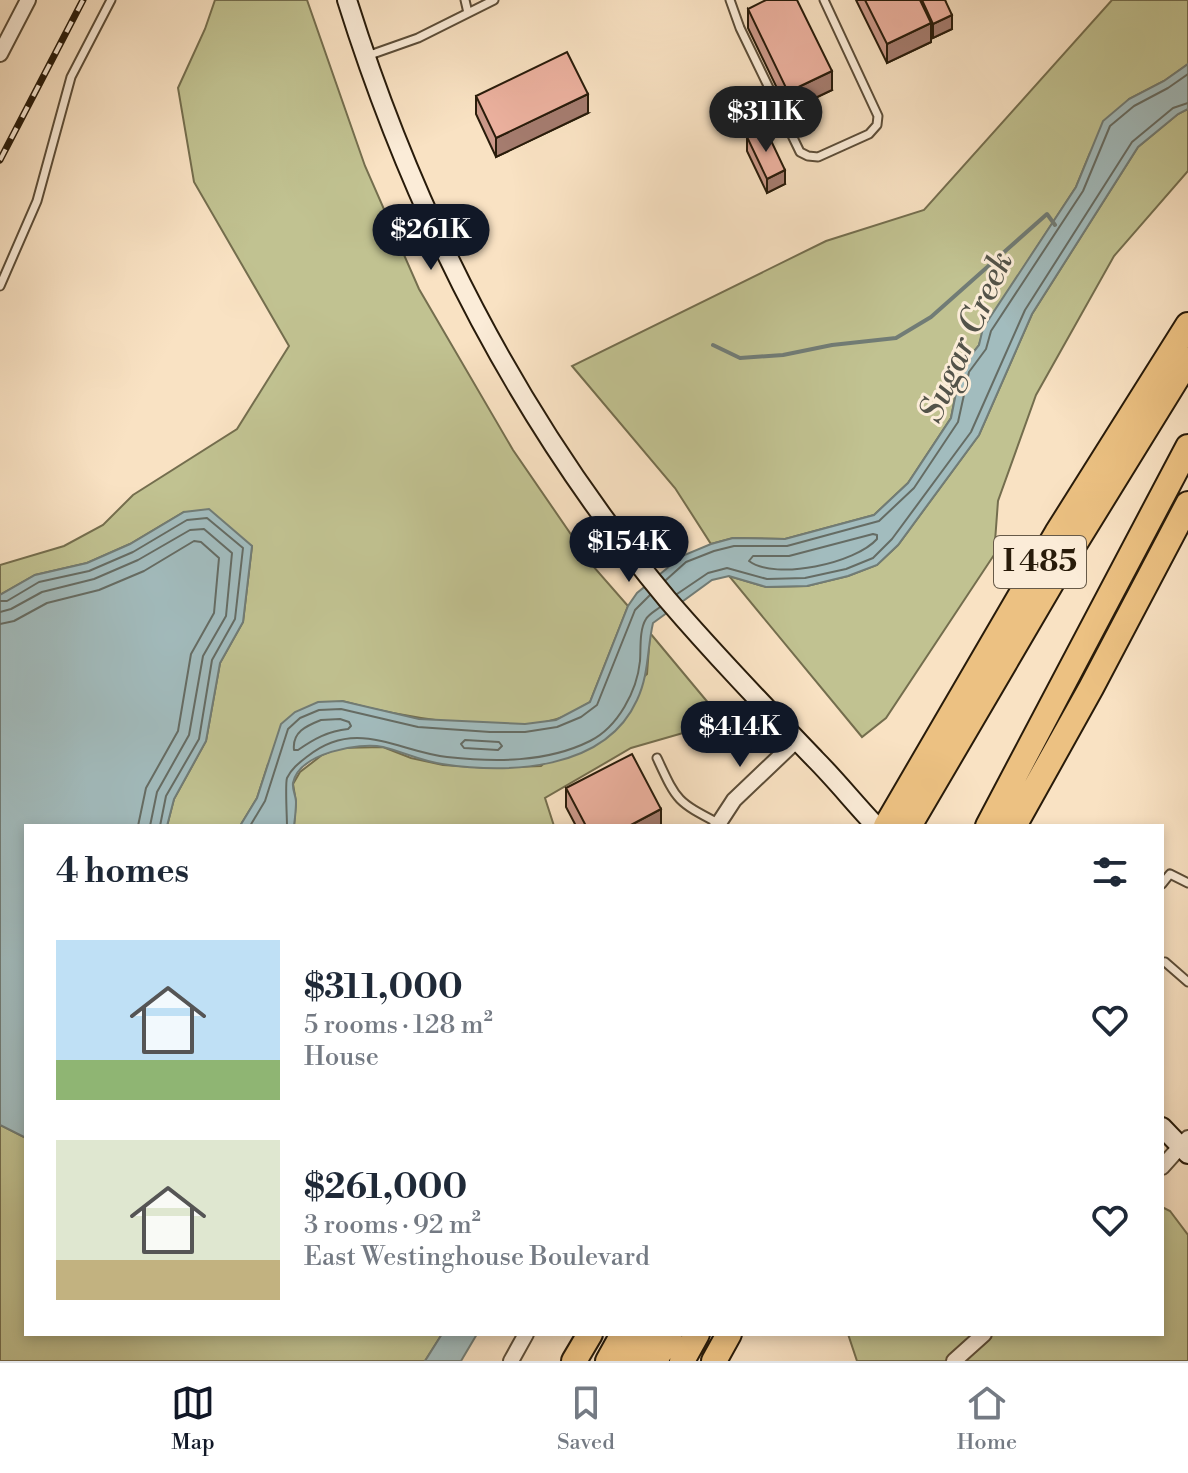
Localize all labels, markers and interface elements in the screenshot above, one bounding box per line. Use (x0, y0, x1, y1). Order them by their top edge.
pin: $311K (710, 86, 822, 154)
text: $311K (727, 96, 805, 128)
pin: $261K (375, 204, 487, 272)
text: $261K (391, 214, 471, 246)
water label: Sugar Creek (911, 245, 1023, 429)
pin: $154K (573, 516, 685, 584)
text: $154K (588, 526, 670, 558)
road number: I 485 (994, 536, 1086, 588)
pin: $414K (684, 701, 796, 769)
text: $414K (699, 711, 781, 743)
icon: filters (1088, 850, 1132, 894)
text: 4 homes (56, 851, 189, 893)
text: $311,000 (304, 967, 463, 1009)
icon: home (120, 972, 216, 1068)
icon: heart (1088, 998, 1132, 1042)
text: 5 rooms · 128 m² (304, 1009, 493, 1041)
text: House (304, 1041, 379, 1073)
text: $261,000 (304, 1167, 467, 1209)
icon: home (120, 1172, 216, 1268)
icon: heart (1088, 1198, 1132, 1242)
text: 3 rooms · 92 m² (304, 1209, 481, 1241)
text: East Westinghouse Boulevard (304, 1241, 650, 1273)
tab: Map (171, 1381, 215, 1456)
tab: Saved (557, 1381, 615, 1456)
tab: Home (957, 1381, 1017, 1456)

